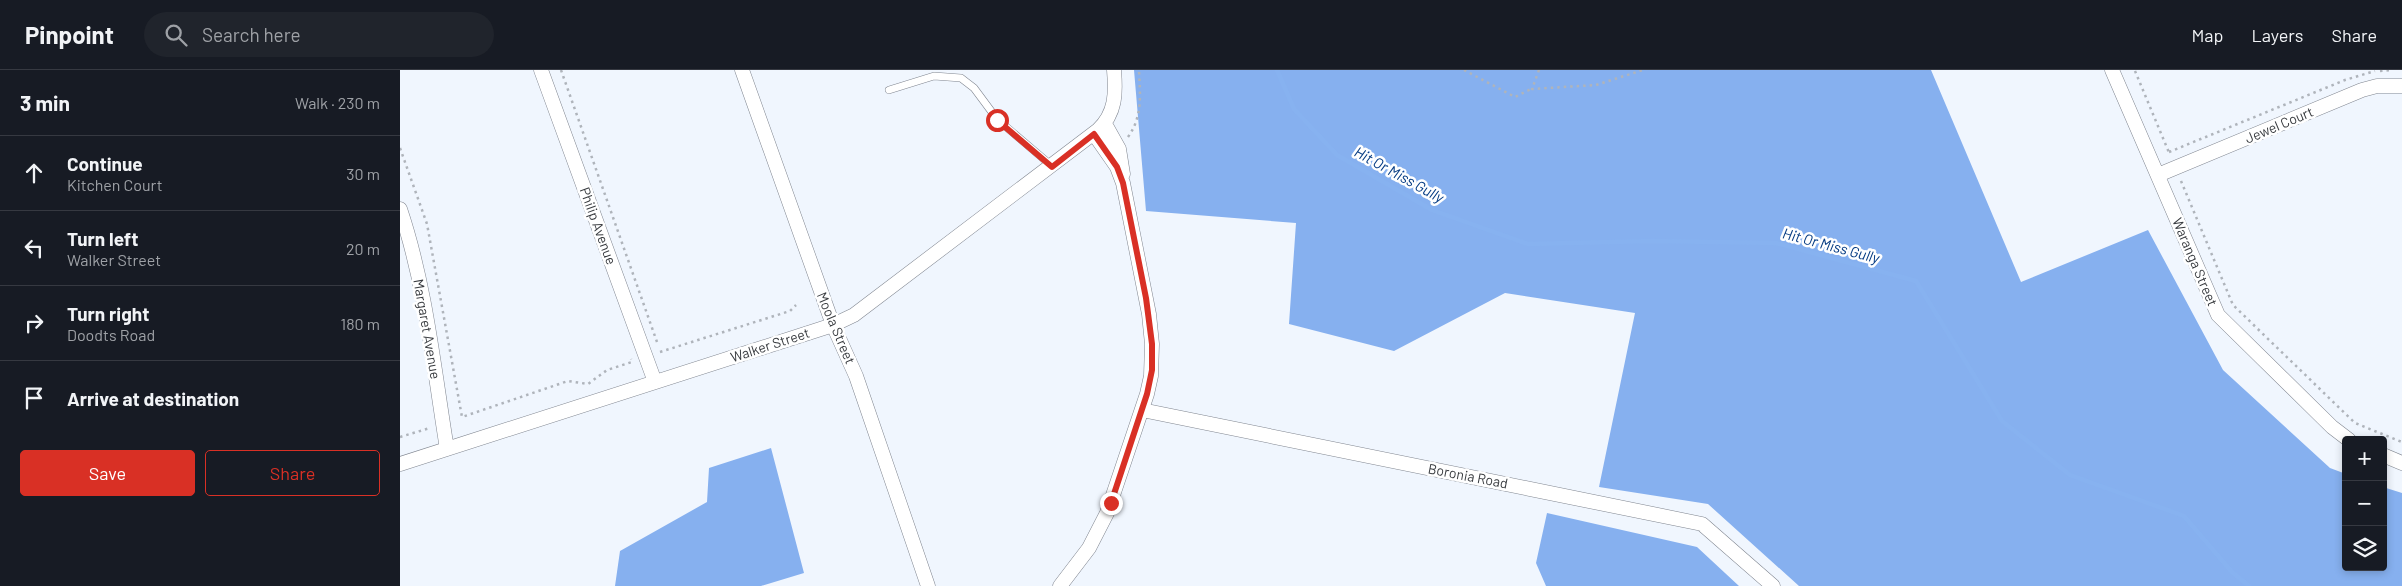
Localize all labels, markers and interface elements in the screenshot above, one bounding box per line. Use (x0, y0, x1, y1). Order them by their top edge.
search box (144, 12, 494, 57)
text: Pinpoint (25, 20, 114, 49)
icon: search (162, 21, 190, 49)
text: Search here (202, 23, 301, 46)
text: Map (2191, 24, 2223, 46)
text: Layers (2251, 24, 2304, 46)
text: Share (2332, 24, 2377, 46)
text: 3 min (20, 90, 70, 115)
text: Walk · 230 m (295, 93, 380, 112)
street label: Jewel Court (2242, 103, 2316, 147)
route start (986, 109, 1009, 132)
water label: Hit Or Miss Gully (1352, 142, 1449, 207)
text: Continue (67, 152, 143, 175)
icon: ahead (20, 159, 48, 187)
text: 30 m (346, 164, 380, 183)
text: Kitchen Court (67, 175, 163, 194)
street label: Philip Avenue (577, 185, 620, 267)
street label: Waranga Street (2169, 215, 2222, 308)
water label: Hit Or Miss Gully (1781, 223, 1883, 267)
text: Turn left (67, 227, 138, 250)
icon: left (20, 234, 48, 262)
text: 20 m (346, 239, 380, 258)
text: Walker Street (67, 250, 161, 269)
street label: Margaret Avenue (410, 277, 445, 380)
street label: Moola Street (814, 289, 859, 366)
text: Turn right (67, 302, 149, 325)
icon: right (20, 309, 48, 337)
text: 180 m (341, 314, 380, 333)
street label: Walker Street (728, 324, 812, 365)
text: Doodts Road (67, 325, 155, 344)
icon: arrive (20, 384, 48, 412)
text: Arrive at destination (67, 387, 239, 410)
map controls (2342, 436, 2387, 571)
button: + (2342, 436, 2387, 481)
button: Save (20, 450, 195, 496)
button: Share (205, 450, 380, 496)
street label: Boronia Road (1427, 459, 1510, 492)
button: − (2342, 481, 2387, 526)
route end (1100, 492, 1123, 515)
button: layers (2342, 526, 2387, 571)

